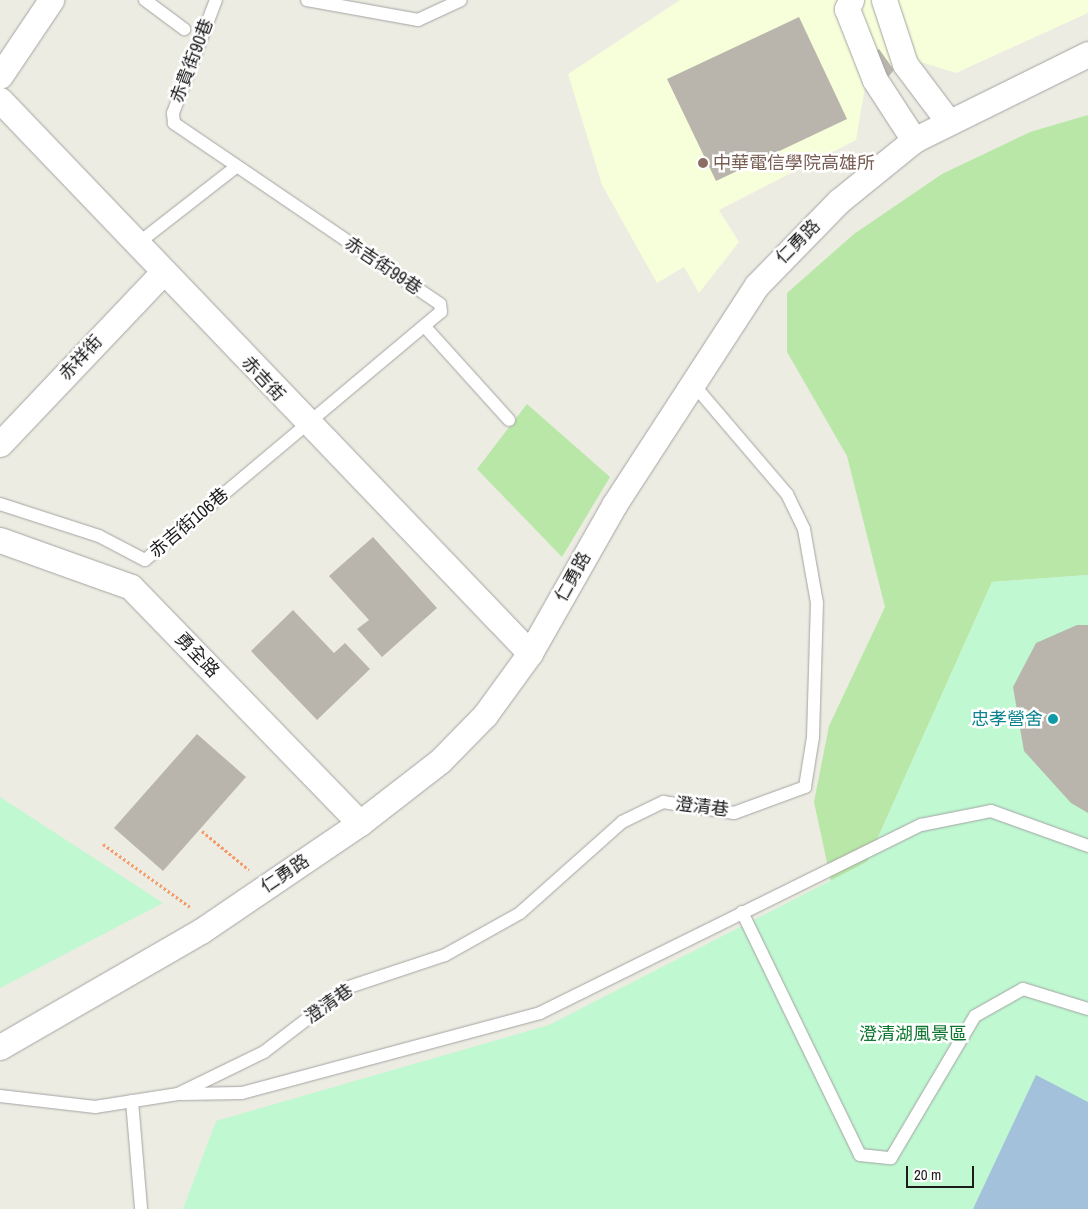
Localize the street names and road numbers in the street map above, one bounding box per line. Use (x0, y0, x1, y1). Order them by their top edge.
street label: 赤貴街90巷 (166, 16, 218, 106)
street label: 仁勇路 (771, 215, 825, 269)
street label: 赤吉街99巷 (340, 232, 426, 300)
street label: 赤祥街 (55, 331, 107, 385)
street label: 赤吉街 (237, 352, 289, 406)
street label: 赤吉街106巷 (145, 484, 233, 562)
street label: 仁勇路 (550, 548, 596, 606)
street label: 勇全路 (170, 628, 224, 682)
street label: 澄清巷 (674, 793, 730, 821)
street label: 仁勇路 (257, 850, 313, 898)
street label: 澄清巷 (301, 980, 357, 1028)

